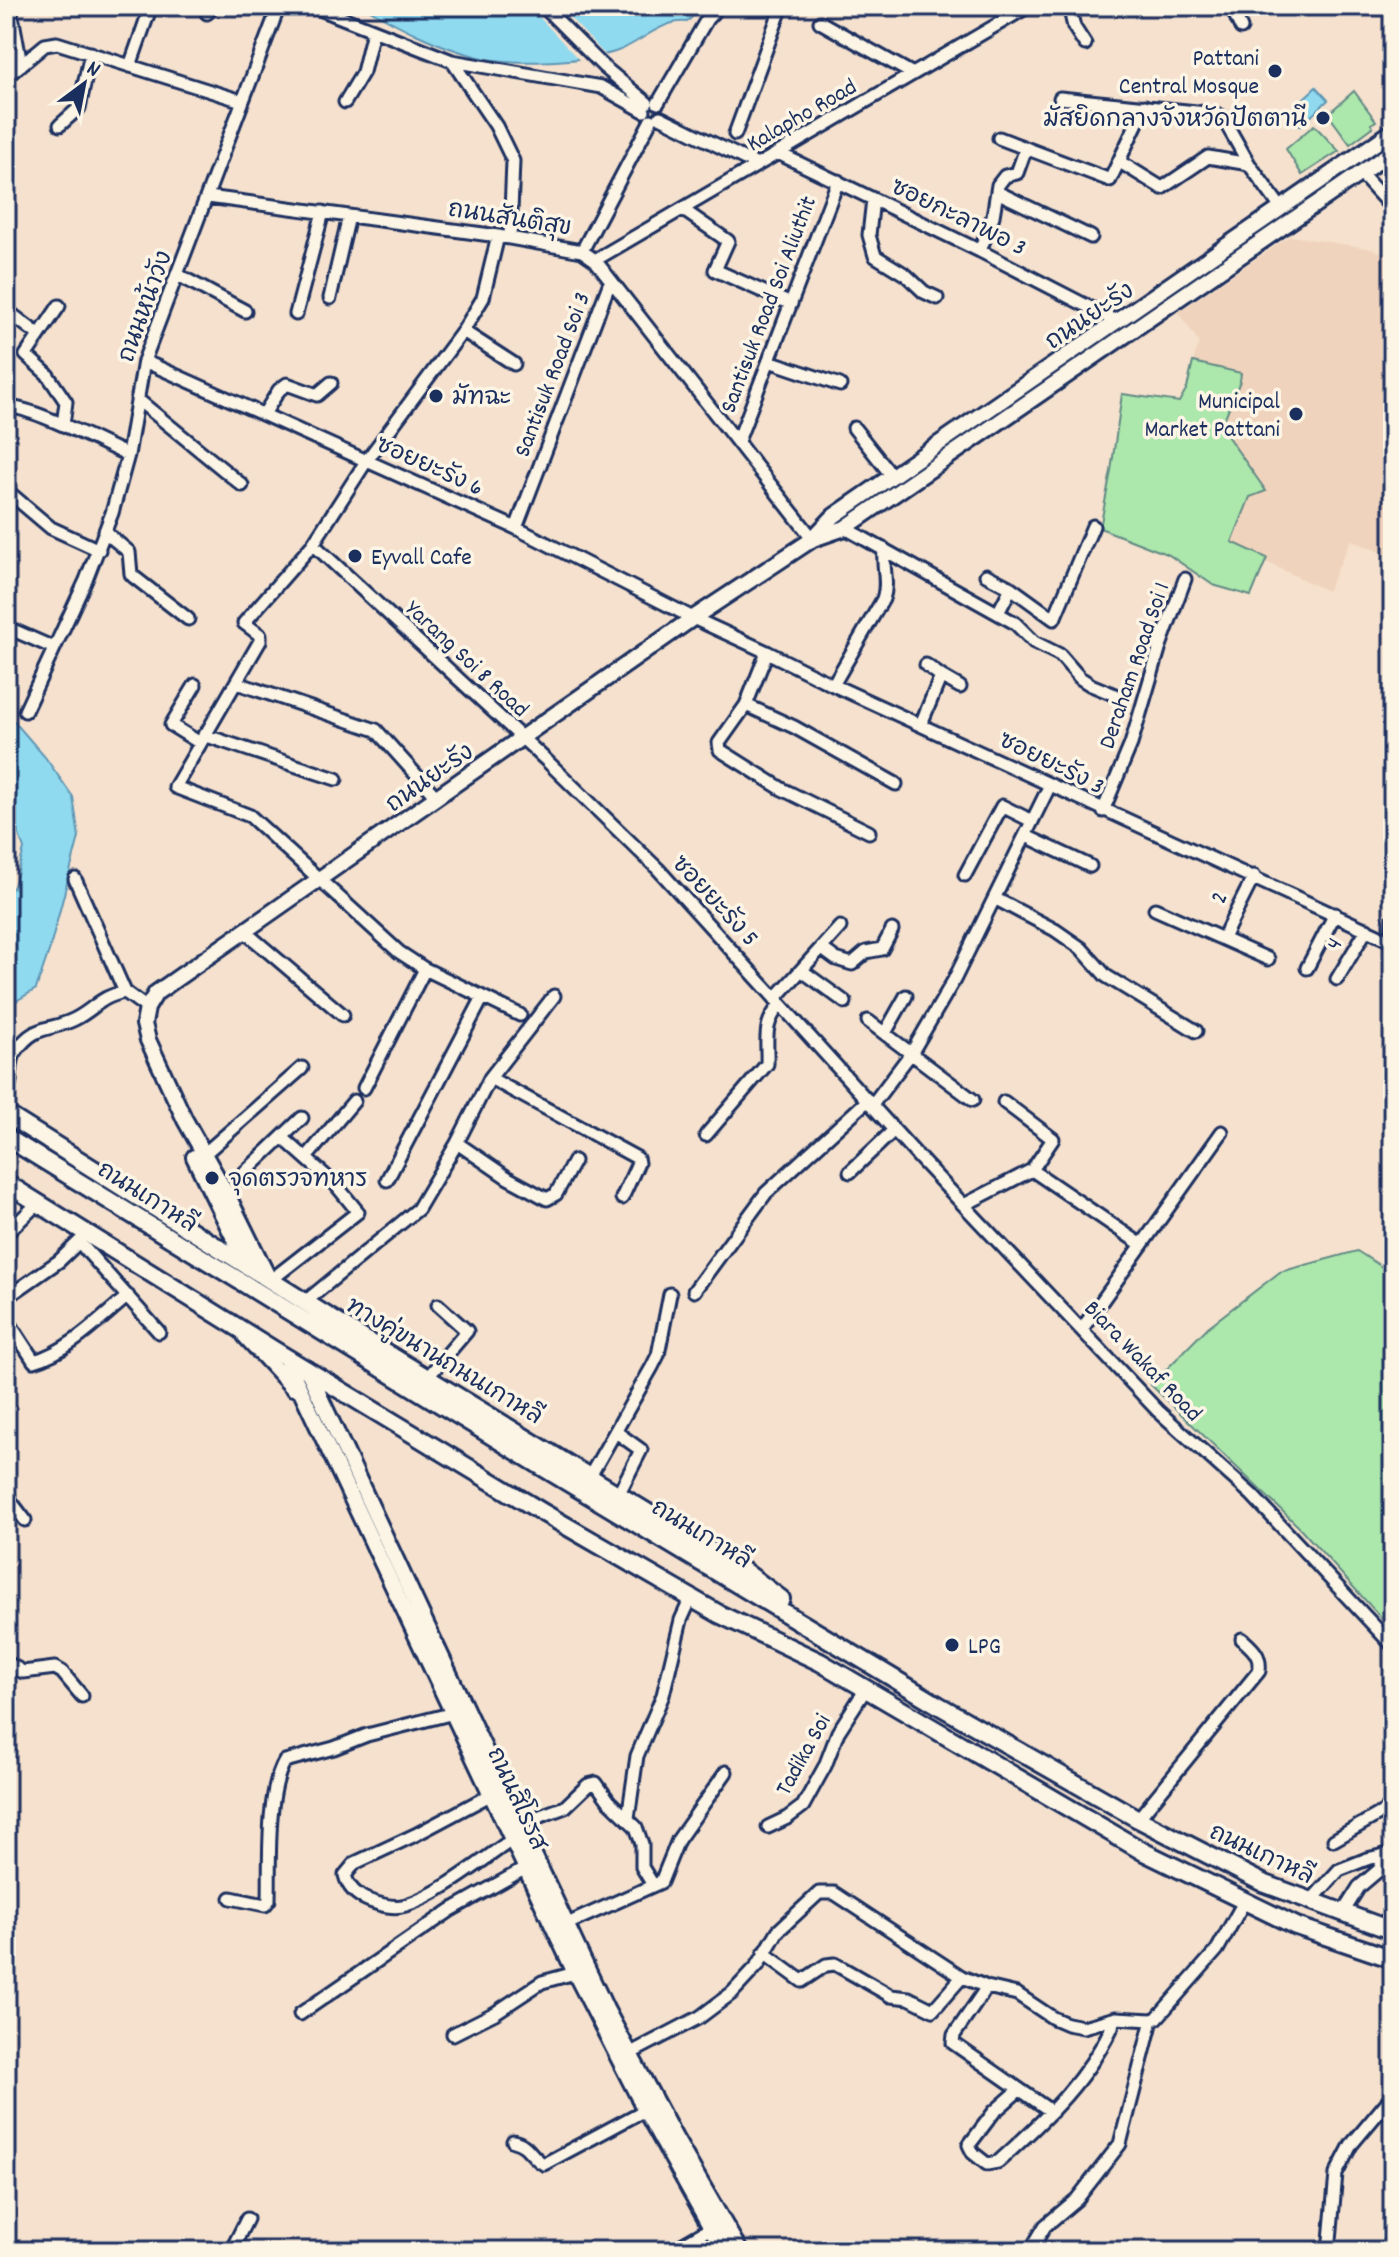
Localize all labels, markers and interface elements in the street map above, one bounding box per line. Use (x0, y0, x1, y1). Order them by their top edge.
place label: Pattani Central Mosque (1119, 43, 1259, 105)
north arrow (44, 44, 124, 124)
text: N (80, 54, 106, 86)
marker: Pattani Central Mosque (1266, 62, 1284, 80)
street label: Kalapho Road (741, 71, 864, 162)
place label: มัสยิดกลางจังหวัดปัตตานี (1043, 103, 1307, 138)
marker: มัสยิดกลางจังหวัดปัตตานี (1314, 109, 1332, 127)
street label: ซอยกะลาพอ 3 (884, 171, 1031, 266)
street label: Santisuk Road Soi Aliuthit (713, 191, 827, 419)
street label: ถนนสันติสุข (445, 193, 574, 246)
street label: ถนนหน้าวัง (110, 246, 183, 367)
street label: ถนนยะรัง (1040, 275, 1142, 360)
street label: Santisuk Road Soi 3 (507, 288, 601, 462)
place label: มัทฉะ (452, 382, 511, 416)
place label: Municipal Market Pattani (1144, 386, 1280, 448)
marker: มัทฉะ (427, 387, 445, 405)
marker: Municipal Market Pattani (1287, 405, 1305, 423)
street label: ซอยยะรัง 6 (370, 429, 488, 507)
place label: Eyvall Cafe (371, 542, 472, 576)
marker: Eyvall Cafe (346, 547, 364, 565)
street label: Deraham Road Soi 1 (1091, 578, 1180, 754)
street label: Yarang Soi 8 Road (396, 594, 535, 727)
street label: ซอยยะรัง 3 (992, 725, 1109, 805)
street label: ถนนยะรัง (380, 737, 482, 822)
street label: ซอยยะรัง 5 (663, 849, 765, 955)
street label: 2 (1203, 886, 1238, 911)
street label: 4 (1318, 932, 1353, 958)
street label: ถนนเกาหลี (90, 1154, 203, 1243)
place label: จุดตรวจทหาร (228, 1164, 368, 1198)
marker: จุดตรวจทหาร (203, 1169, 221, 1187)
street label: ทางคู่ขนานถนนเกาหลี (339, 1289, 549, 1435)
street label: Biara Wakaf Road (1075, 1294, 1209, 1431)
street label: ถนนเกาหลี (644, 1491, 758, 1579)
place label: LPG (968, 1631, 1001, 1665)
marker: LPG (943, 1636, 961, 1654)
street label: Tadika Soi (768, 1708, 841, 1803)
street label: ถนนสิโรรส (477, 1741, 557, 1859)
street label: ถนนเกาหลี (1203, 1816, 1319, 1895)

